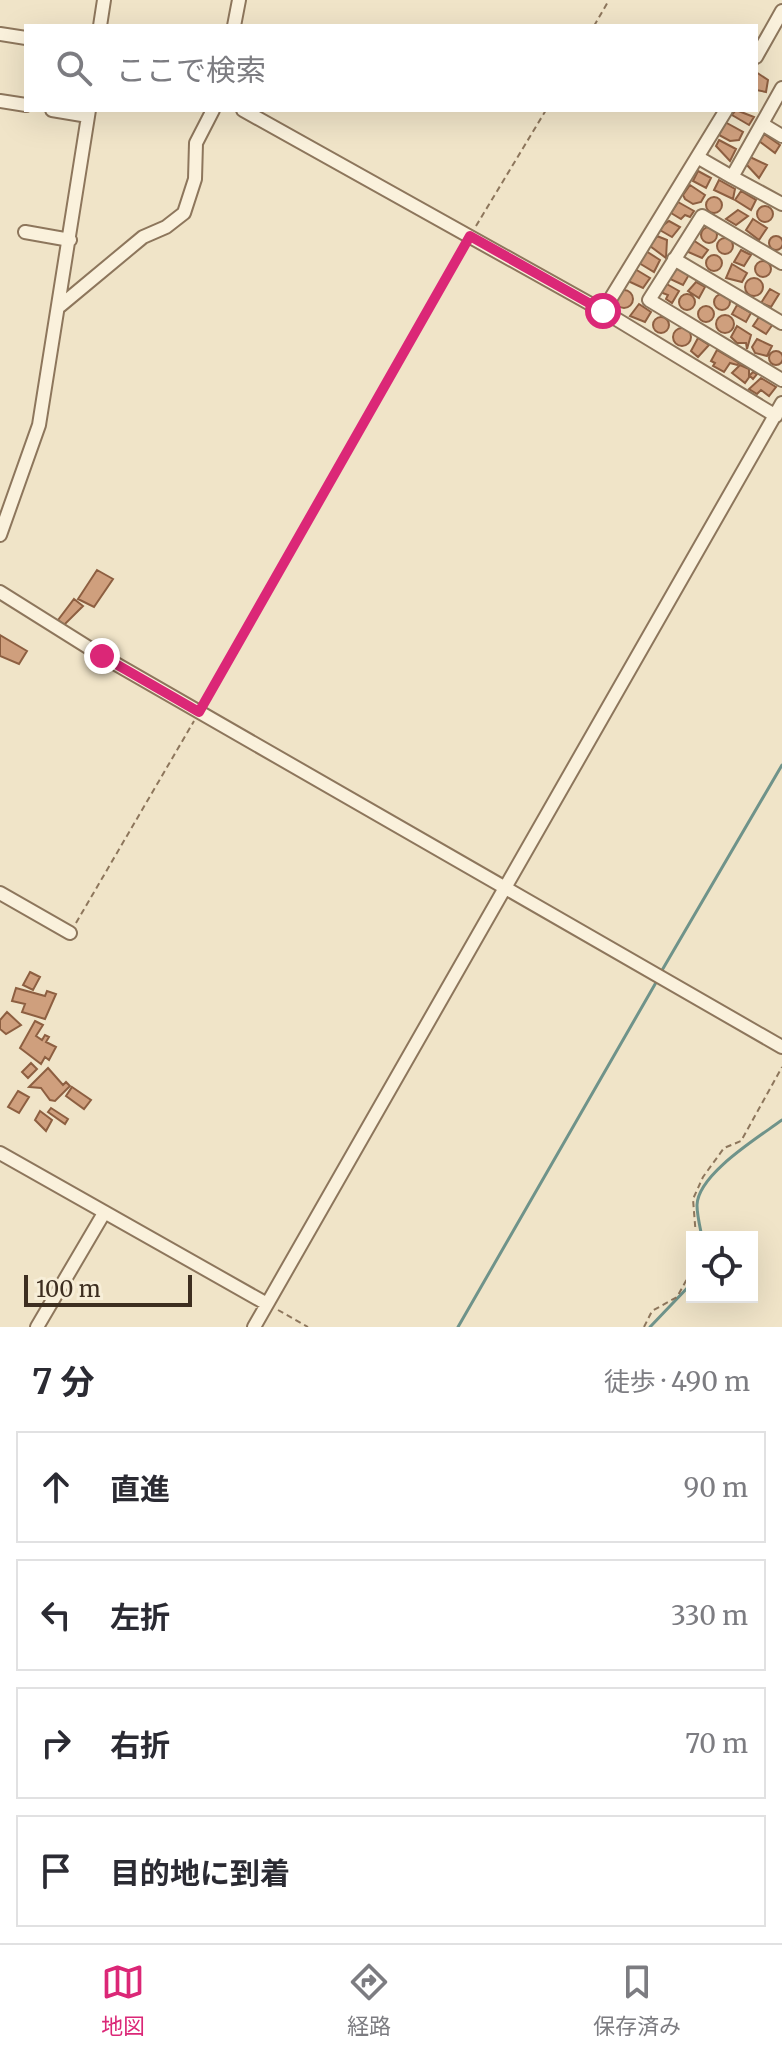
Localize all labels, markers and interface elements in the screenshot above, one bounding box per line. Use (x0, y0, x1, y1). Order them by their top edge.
search box (24, 24, 758, 112)
icon: search (52, 46, 96, 90)
text: ここで検索 (116, 51, 266, 89)
route start (585, 293, 621, 329)
route end (84, 638, 120, 674)
map controls (686, 1231, 758, 1303)
button: locate (686, 1231, 758, 1303)
scale bar (24, 1271, 192, 1307)
text: 100 m (36, 1275, 101, 1303)
text: 7 分 (32, 1361, 94, 1403)
text: 徒歩 · 490 m (604, 1365, 750, 1398)
icon: ahead (34, 1465, 78, 1509)
text: 直進 (110, 1470, 170, 1508)
text: 90 m (684, 1471, 748, 1504)
icon: left (34, 1593, 78, 1637)
text: 左折 (110, 1598, 170, 1636)
text: 330 m (671, 1599, 748, 1632)
icon: right (34, 1721, 78, 1765)
text: 右折 (110, 1726, 170, 1764)
text: 70 m (685, 1727, 748, 1760)
icon: arrive (34, 1849, 78, 1893)
text: 目的地に到着 (110, 1854, 290, 1892)
tab: 地図 (101, 1960, 145, 2040)
tab: 経路 (347, 1960, 391, 2040)
tab: 保存済み (593, 1960, 681, 2040)

